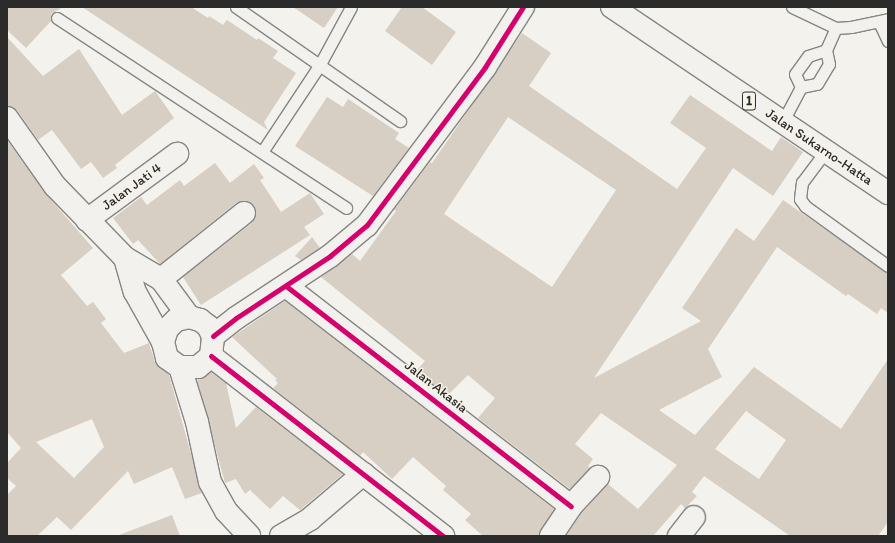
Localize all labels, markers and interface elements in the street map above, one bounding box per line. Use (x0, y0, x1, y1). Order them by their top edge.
road number: 1 (741, 90, 757, 112)
street label: Jalan Sukarno-Hatta (763, 105, 875, 189)
street label: Jalan Jati 4 (99, 160, 165, 214)
street label: Jalan Akasia (401, 357, 471, 417)

